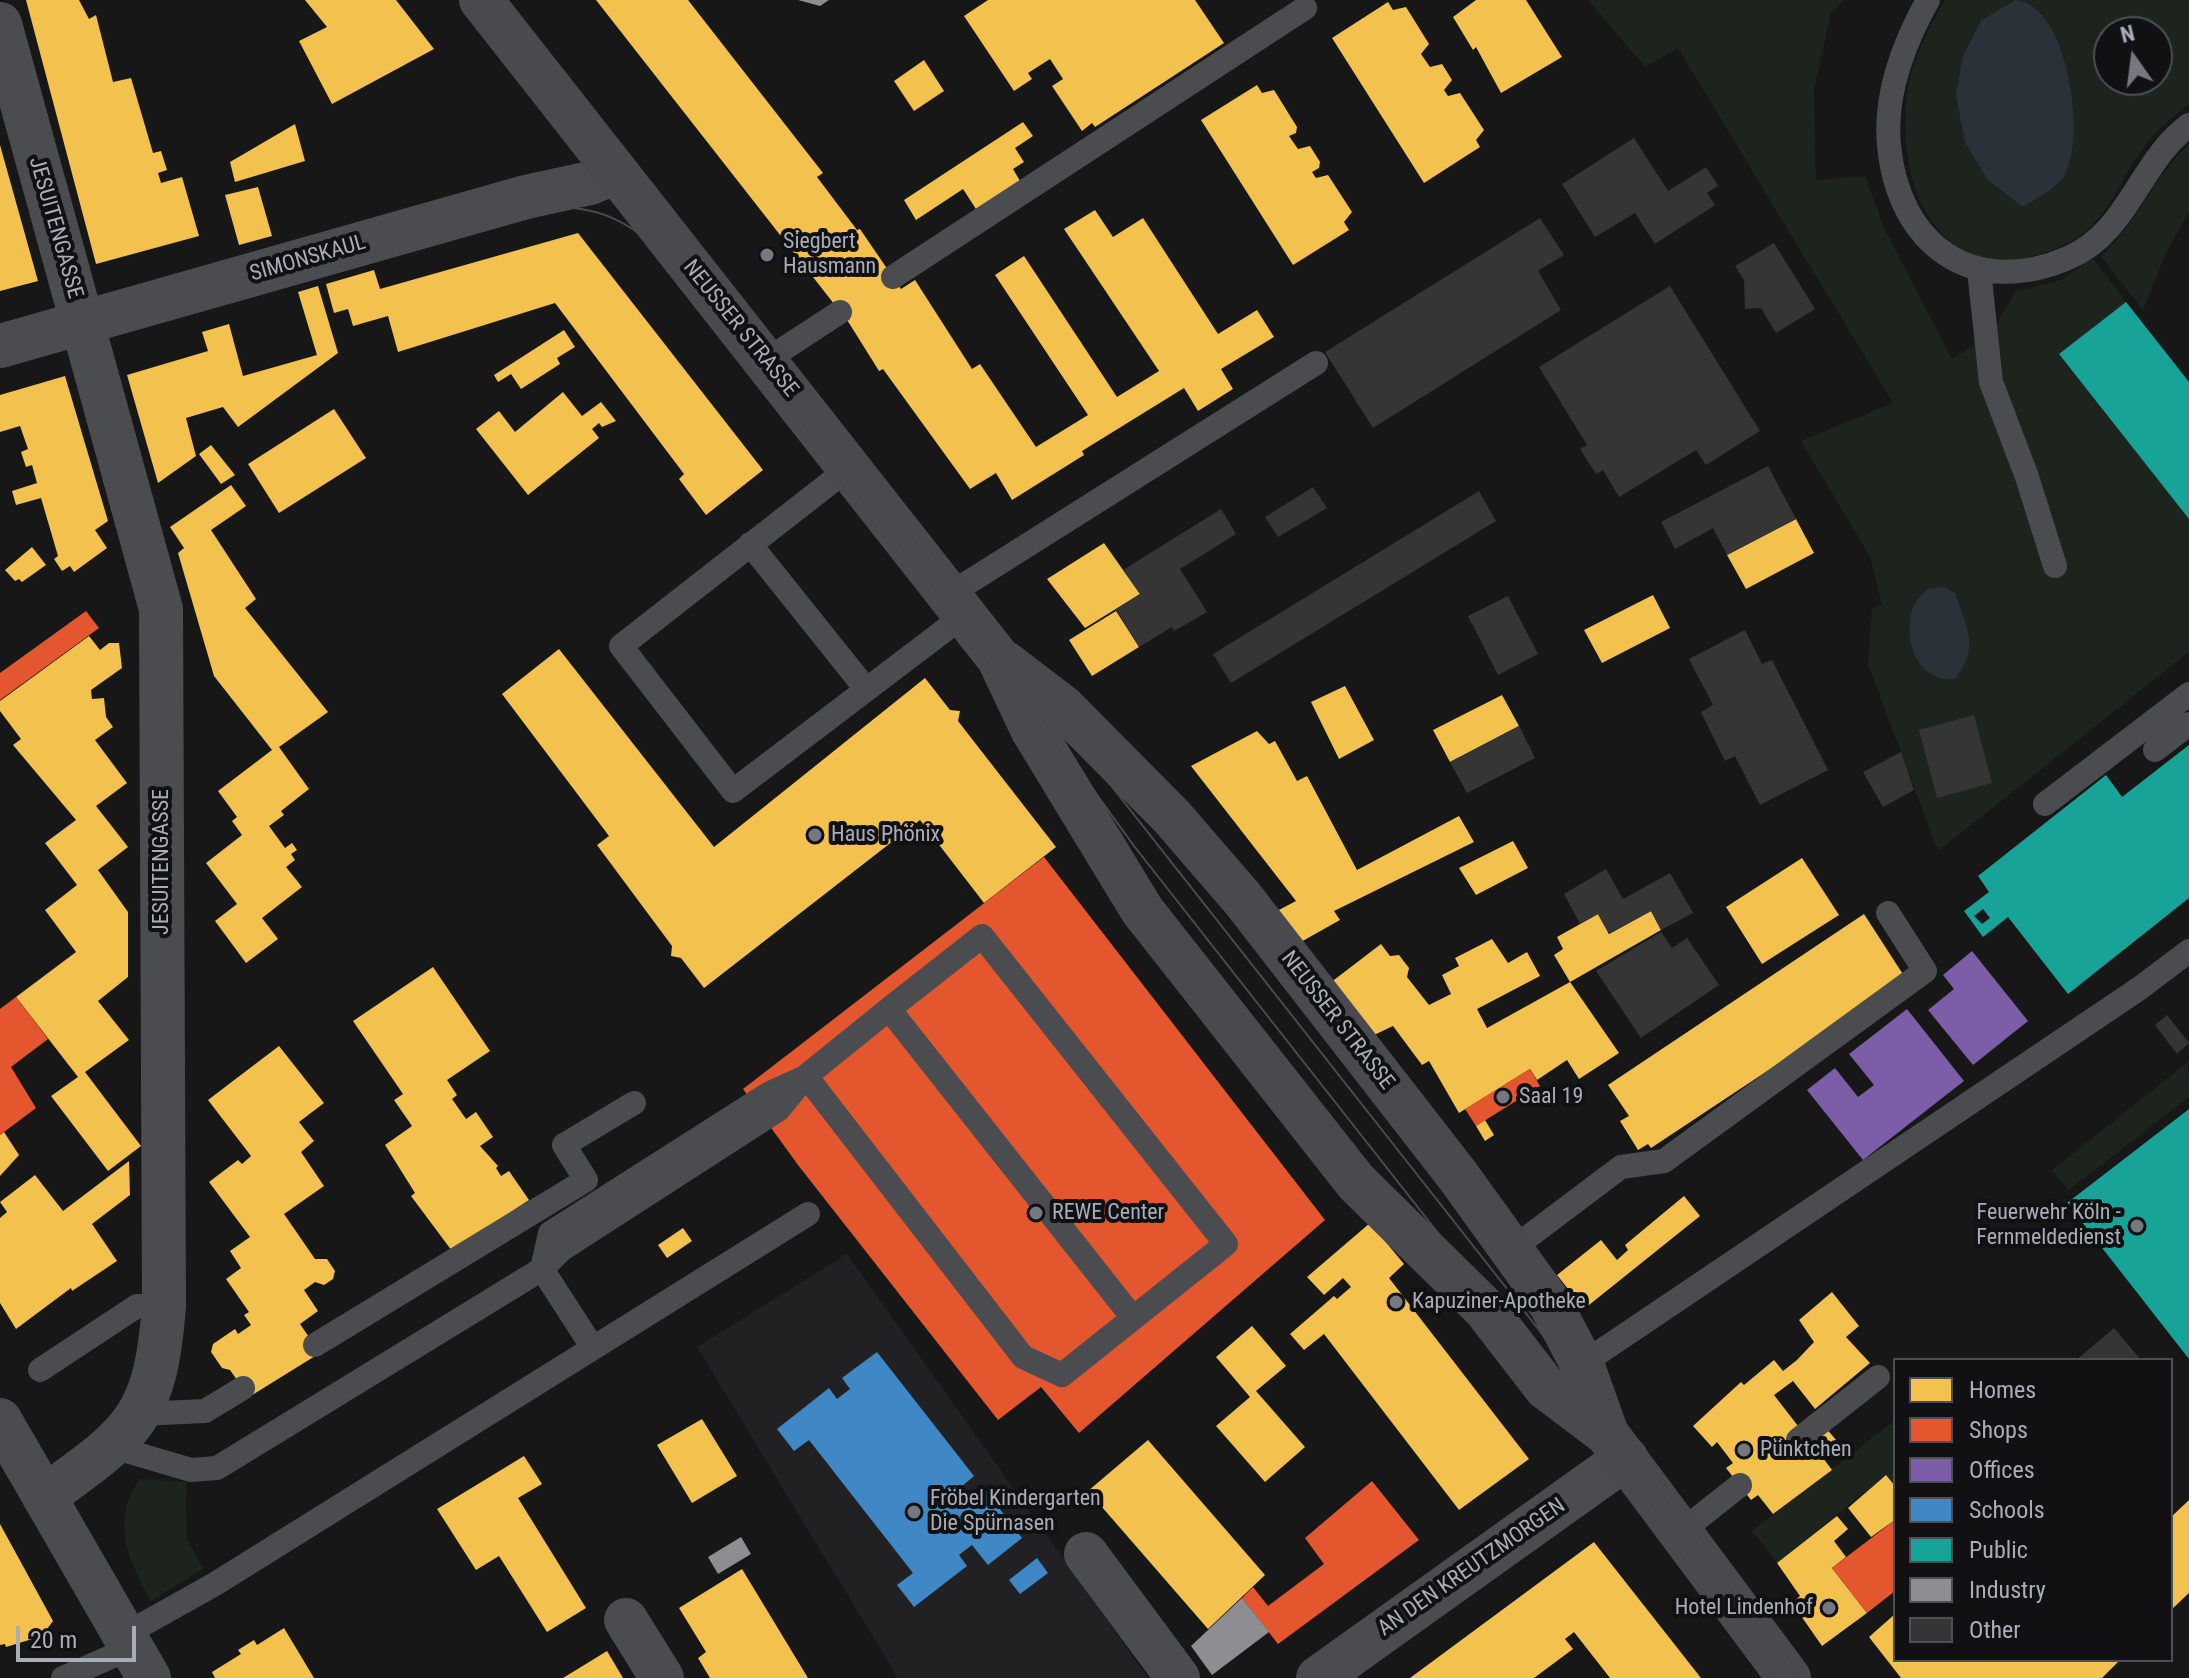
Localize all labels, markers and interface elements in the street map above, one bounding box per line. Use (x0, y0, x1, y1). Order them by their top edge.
north arrow (2093, 16, 2173, 96)
text: N (2118, 20, 2137, 48)
street label: JESUITENGASSE (22, 154, 88, 302)
place label: Siegbert Hausmann (783, 229, 876, 280)
street label: SIMONSKAUL (247, 230, 369, 288)
marker: Siegbert Hausmann (758, 246, 776, 264)
street label: NEUSSER STRASSE (677, 255, 803, 403)
street label: JESUITENGASSE (149, 789, 175, 935)
place label: Haus Phönix (831, 822, 940, 848)
marker: Haus Phönix (806, 826, 824, 844)
street label: NEUSSER STRASSE (1275, 947, 1399, 1095)
place label: Saal 19 (1519, 1084, 1583, 1110)
marker: Saal 19 (1494, 1088, 1512, 1106)
place label: REWE Center (1052, 1200, 1164, 1226)
place label: Feuerwehr Köln - Fernmeldedienst (1976, 1200, 2121, 1252)
marker: REWE Center (1027, 1204, 1045, 1222)
marker: Feuerwehr Köln - Fernmeldedienst (2128, 1217, 2146, 1235)
place label: Kapuziner-Apotheke (1412, 1289, 1586, 1315)
marker: Kapuziner-Apotheke (1387, 1293, 1405, 1311)
legend (1893, 1358, 2173, 1662)
text: Homes (1969, 1376, 2036, 1404)
text: Shops (1969, 1416, 2028, 1444)
place label: Pünktchen (1760, 1437, 1852, 1463)
marker: Pünktchen (1735, 1441, 1753, 1459)
text: Offices (1969, 1456, 2035, 1484)
place label: Fröbel Kindergarten Die Spürnasen (930, 1486, 1101, 1538)
street label: AN DEN KREUTZMORGEN (1373, 1493, 1571, 1643)
text: Schools (1969, 1496, 2045, 1524)
marker: Fröbel Kindergarten Die Spürnasen (905, 1503, 923, 1521)
text: Public (1969, 1536, 2028, 1564)
text: Industry (1969, 1576, 2046, 1604)
place label: Hotel Lindenhof (1675, 1595, 1813, 1621)
marker: Hotel Lindenhof (1820, 1599, 1838, 1617)
scale bar (20, 1610, 140, 1660)
text: Other (1969, 1616, 2021, 1644)
text: 20 m (30, 1626, 77, 1654)

